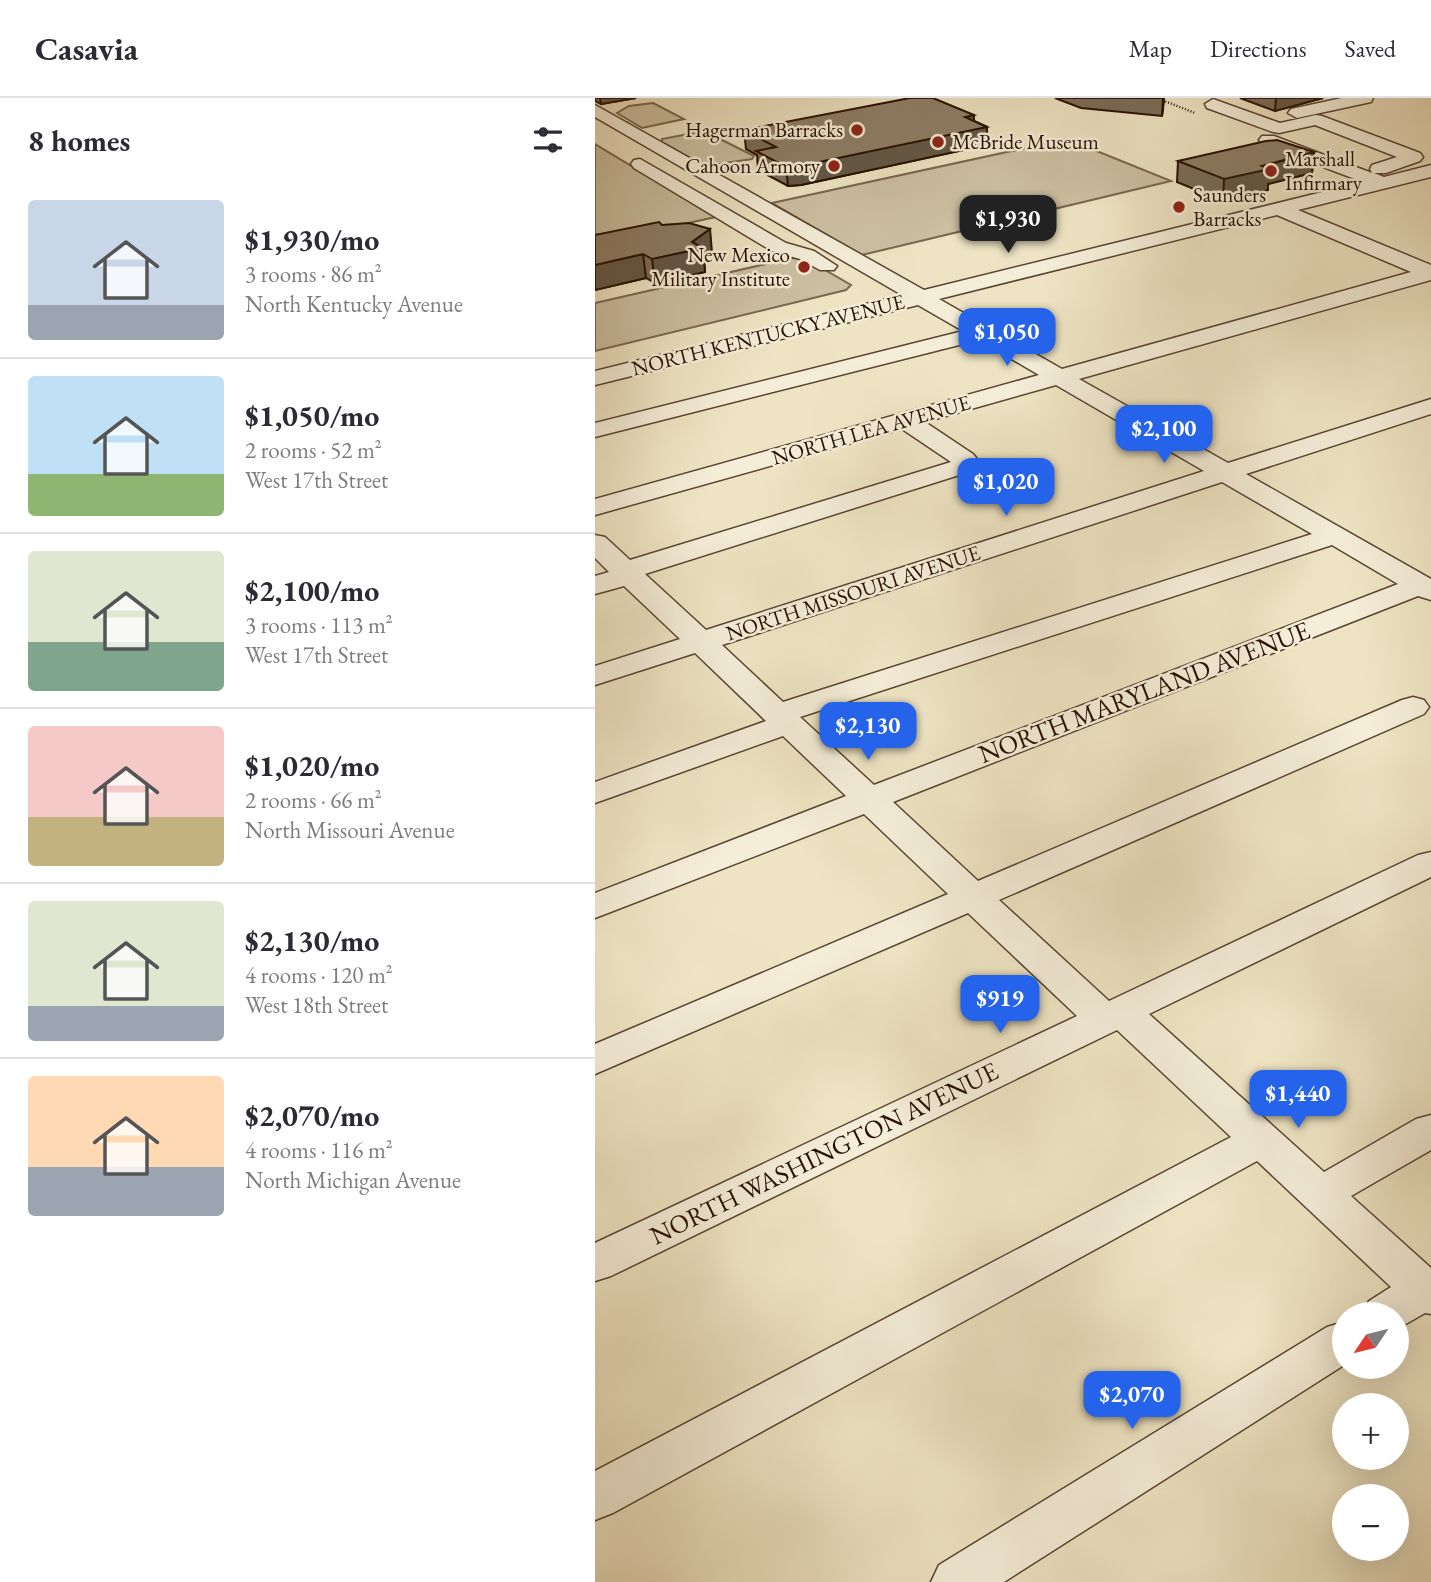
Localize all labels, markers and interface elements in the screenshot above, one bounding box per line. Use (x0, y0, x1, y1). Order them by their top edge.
text: Casavia (35, 27, 138, 70)
text: Map (1129, 33, 1172, 64)
text: Directions (1210, 33, 1307, 64)
text: Saved (1345, 33, 1396, 64)
place label: Hagerman Barracks (685, 116, 843, 143)
text: 8 homes (28, 121, 130, 160)
icon: filters (529, 121, 567, 159)
marker: Hagerman Barracks (849, 122, 865, 138)
place label: McBride Museum (952, 128, 1099, 155)
marker: McBride Museum (930, 134, 946, 150)
place label: Marshall Infirmary (1285, 145, 1363, 196)
place label: Cahoon Armory (685, 152, 821, 179)
marker: Cahoon Armory (826, 158, 842, 174)
marker: Marshall Infirmary (1263, 163, 1279, 179)
place label: Saunders Barracks (1193, 181, 1266, 232)
pin: $1,930 (951, 195, 1065, 255)
marker: Saunders Barracks (1171, 199, 1187, 215)
text: $1,930 (976, 203, 1040, 233)
text: $1,930/mo (245, 220, 379, 259)
icon: home (84, 228, 168, 312)
place label: New Mexico Military Institute (651, 241, 790, 292)
text: 3 rooms · 86 m² (245, 259, 382, 289)
marker: New Mexico Military Institute (796, 259, 812, 275)
street label: NORTH KENTUCKY AVENUE (629, 287, 907, 382)
text: North Kentucky Avenue (245, 289, 463, 319)
pin: $1,050 (950, 308, 1064, 368)
text: $1,050 (975, 316, 1039, 346)
street label: NORTH LEA AVENUE (769, 388, 973, 471)
text: $1,050/mo (245, 396, 379, 435)
icon: home (84, 404, 168, 488)
pin: $2,100 (1107, 406, 1221, 465)
text: $2,100 (1132, 413, 1196, 443)
text: 2 rooms · 52 m² (245, 435, 382, 465)
pin: $1,020 (949, 458, 1063, 518)
text: West 17th Street (245, 465, 388, 495)
text: $1,020 (974, 466, 1038, 496)
street label: NORTH MISSOURI AVENUE (722, 539, 984, 646)
text: $2,100/mo (245, 571, 379, 610)
icon: home (84, 579, 168, 663)
text: 3 rooms · 113 m² (245, 610, 393, 640)
street label: NORTH MARYLAND AVENUE (973, 613, 1315, 771)
text: West 17th Street (245, 640, 388, 670)
pin: $2,130 (811, 702, 925, 762)
text: $2,130 (836, 710, 900, 740)
text: $1,020/mo (245, 746, 379, 785)
icon: home (84, 754, 168, 838)
text: 2 rooms · 66 m² (245, 785, 382, 815)
text: North Missouri Avenue (245, 815, 455, 845)
text: $2,130/mo (245, 921, 379, 960)
icon: home (84, 929, 168, 1013)
text: 4 rooms · 120 m² (245, 960, 393, 990)
pin: $919 (959, 976, 1041, 1035)
text: $919 (976, 983, 1024, 1013)
text: West 18th Street (245, 990, 388, 1020)
street label: NORTH WASHINGTON AVENUE (644, 1054, 1004, 1252)
pin: $1,440 (1241, 1070, 1355, 1130)
text: $1,440 (1266, 1078, 1330, 1108)
text: $2,070/mo (245, 1096, 379, 1135)
icon: home (84, 1104, 168, 1188)
text: 4 rooms · 116 m² (245, 1135, 393, 1165)
text: North Michigan Avenue (245, 1165, 461, 1195)
north arrow (1332, 1302, 1409, 1379)
map controls (1332, 1302, 1409, 1561)
pin: $2,070 (1075, 1372, 1189, 1431)
text: $2,070 (1100, 1379, 1164, 1409)
button: + (1332, 1393, 1409, 1470)
button: − (1332, 1484, 1409, 1561)

